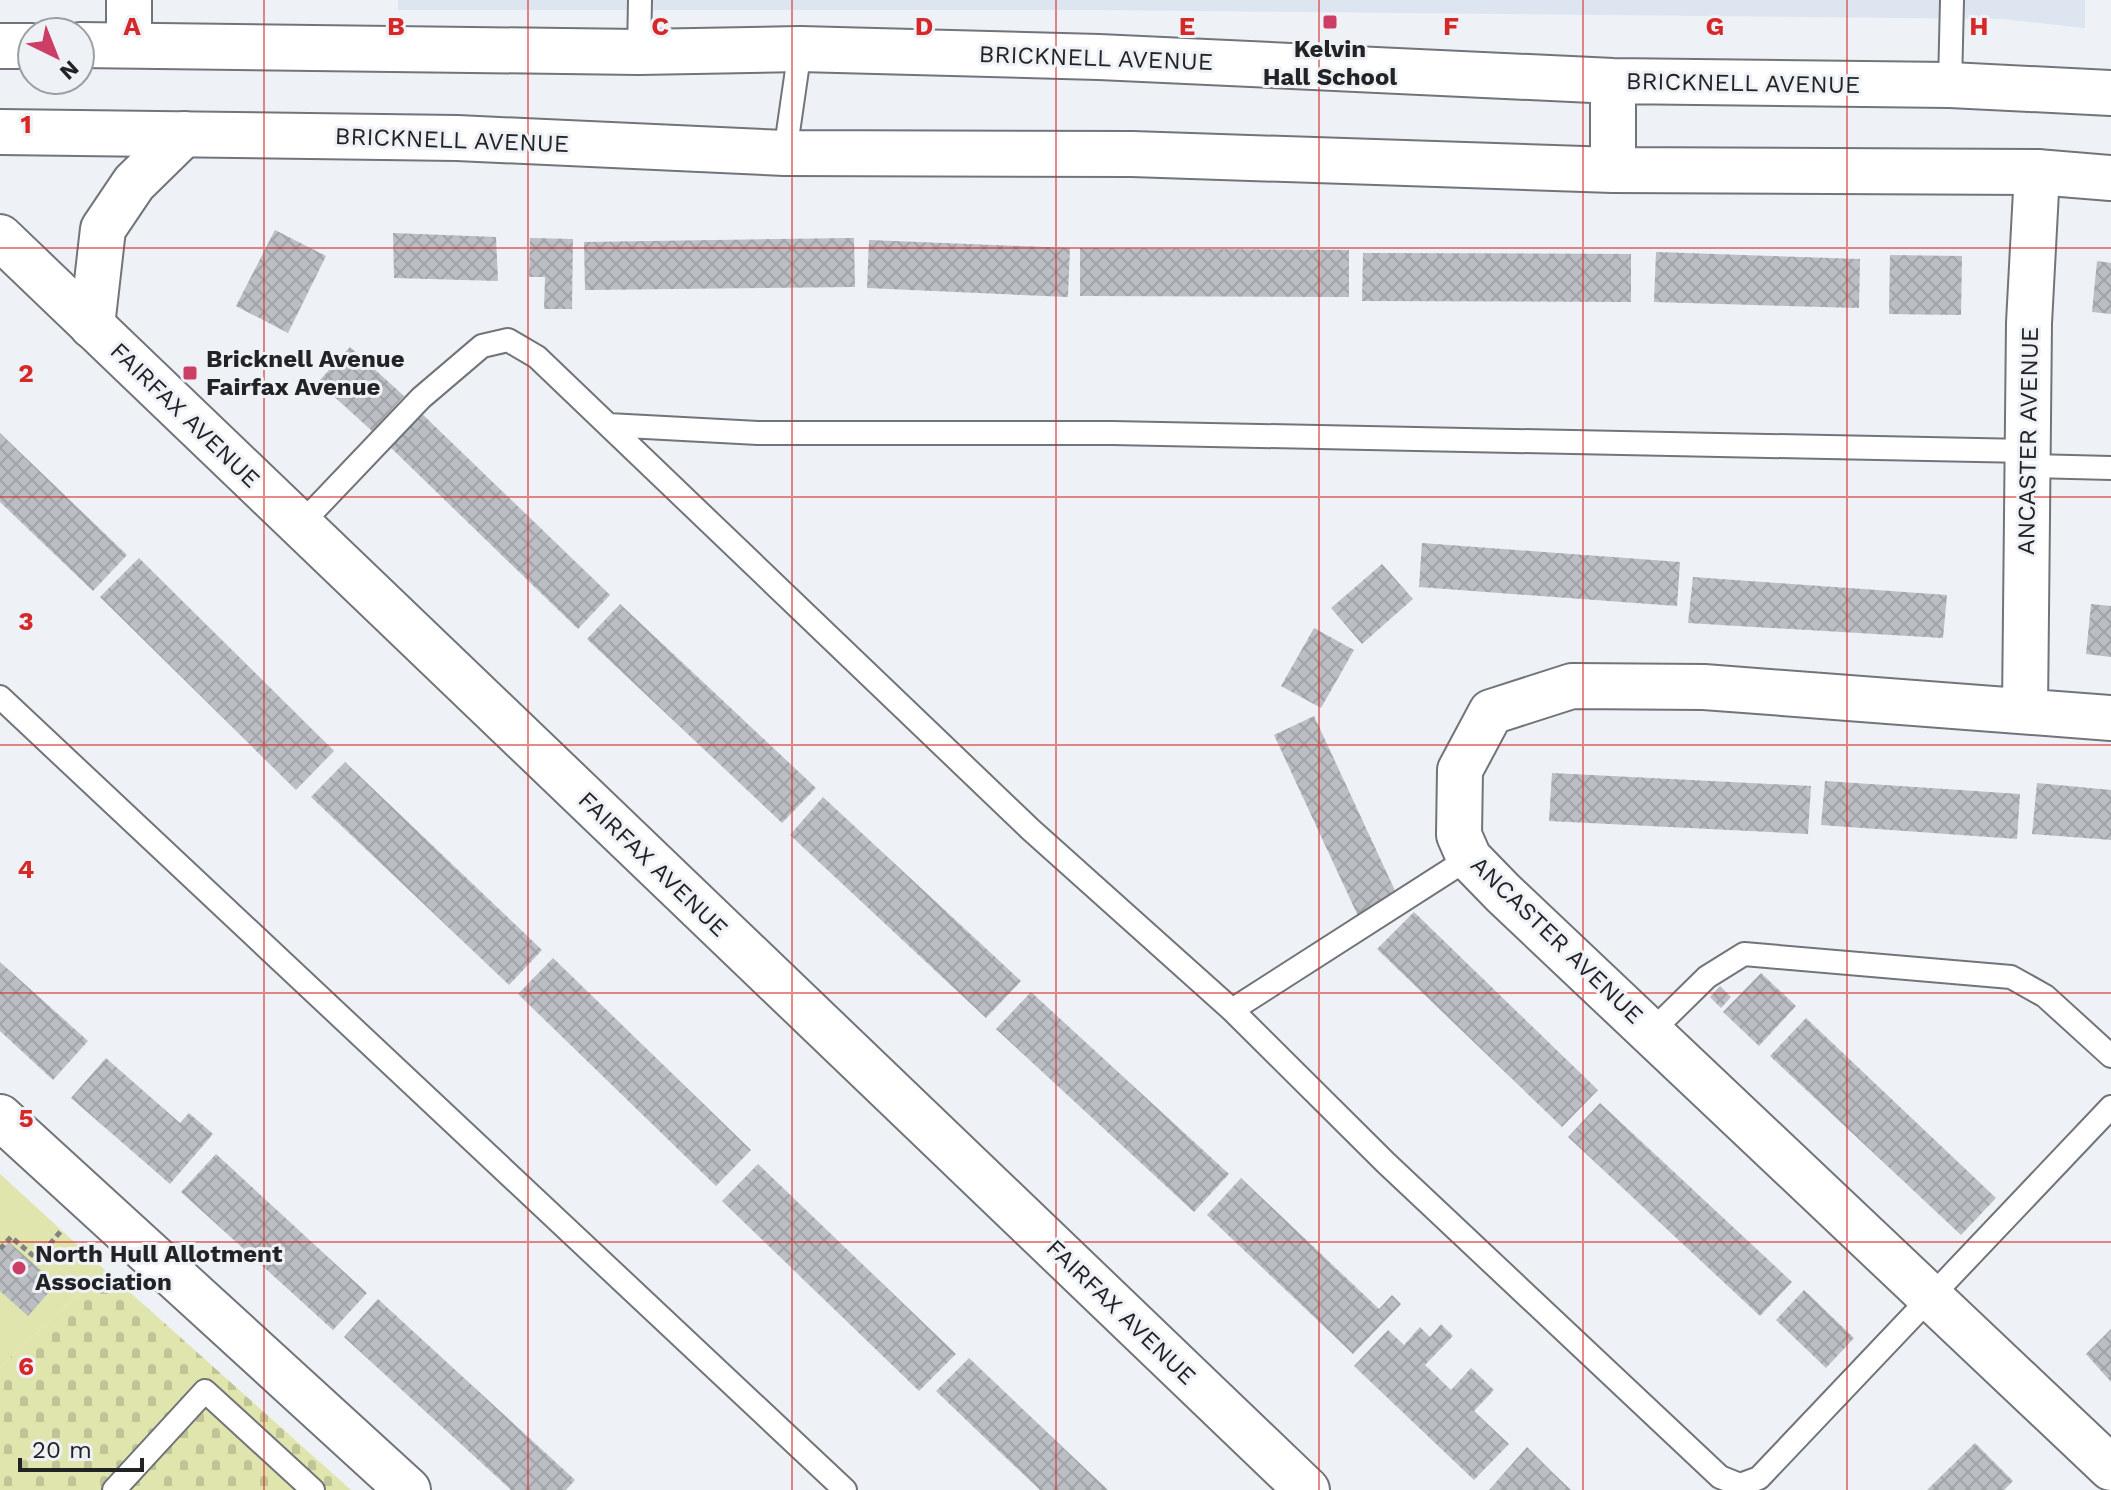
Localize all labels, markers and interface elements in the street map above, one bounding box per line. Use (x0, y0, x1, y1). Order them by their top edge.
text: A (123, 11, 141, 41)
text: B (387, 11, 405, 41)
text: C (651, 11, 669, 41)
text: D (915, 11, 933, 41)
text: E (1179, 11, 1195, 41)
text: F (1443, 11, 1459, 41)
text: G (1706, 11, 1724, 41)
text: H (1969, 11, 1989, 41)
marker: Kelvin Hall School (1321, 13, 1339, 31)
north arrow (16, 16, 96, 96)
place label: Kelvin Hall School (1263, 35, 1397, 91)
street label: BRICKNELL AVENUE (978, 40, 1214, 76)
text: N (55, 56, 84, 85)
street label: BRICKNELL AVENUE (1626, 67, 1860, 99)
text: 1 (20, 109, 32, 139)
street label: BRICKNELL AVENUE (334, 122, 570, 158)
street label: ANCASTER AVENUE (2012, 327, 2044, 555)
street label: FAIRFAX AVENUE (104, 337, 266, 493)
place label: Bricknell Avenue Fairfax Avenue (206, 345, 405, 401)
text: 2 (18, 358, 34, 388)
marker: Bricknell Avenue Fairfax Avenue (181, 364, 199, 382)
text: 3 (18, 606, 34, 636)
street label: FAIRFAX AVENUE (572, 786, 734, 942)
street label: ANCASTER AVENUE (1465, 851, 1649, 1029)
text: 4 (18, 854, 35, 884)
text: 5 (18, 1103, 34, 1133)
street label: FAIRFAX AVENUE (1040, 1234, 1202, 1390)
place label: North Hull Allotment Association (35, 1240, 283, 1296)
marker: North Hull Allotment Association (10, 1259, 28, 1277)
text: 6 (18, 1351, 34, 1381)
scale bar (20, 1422, 142, 1472)
text: 20 m (32, 1436, 92, 1464)

